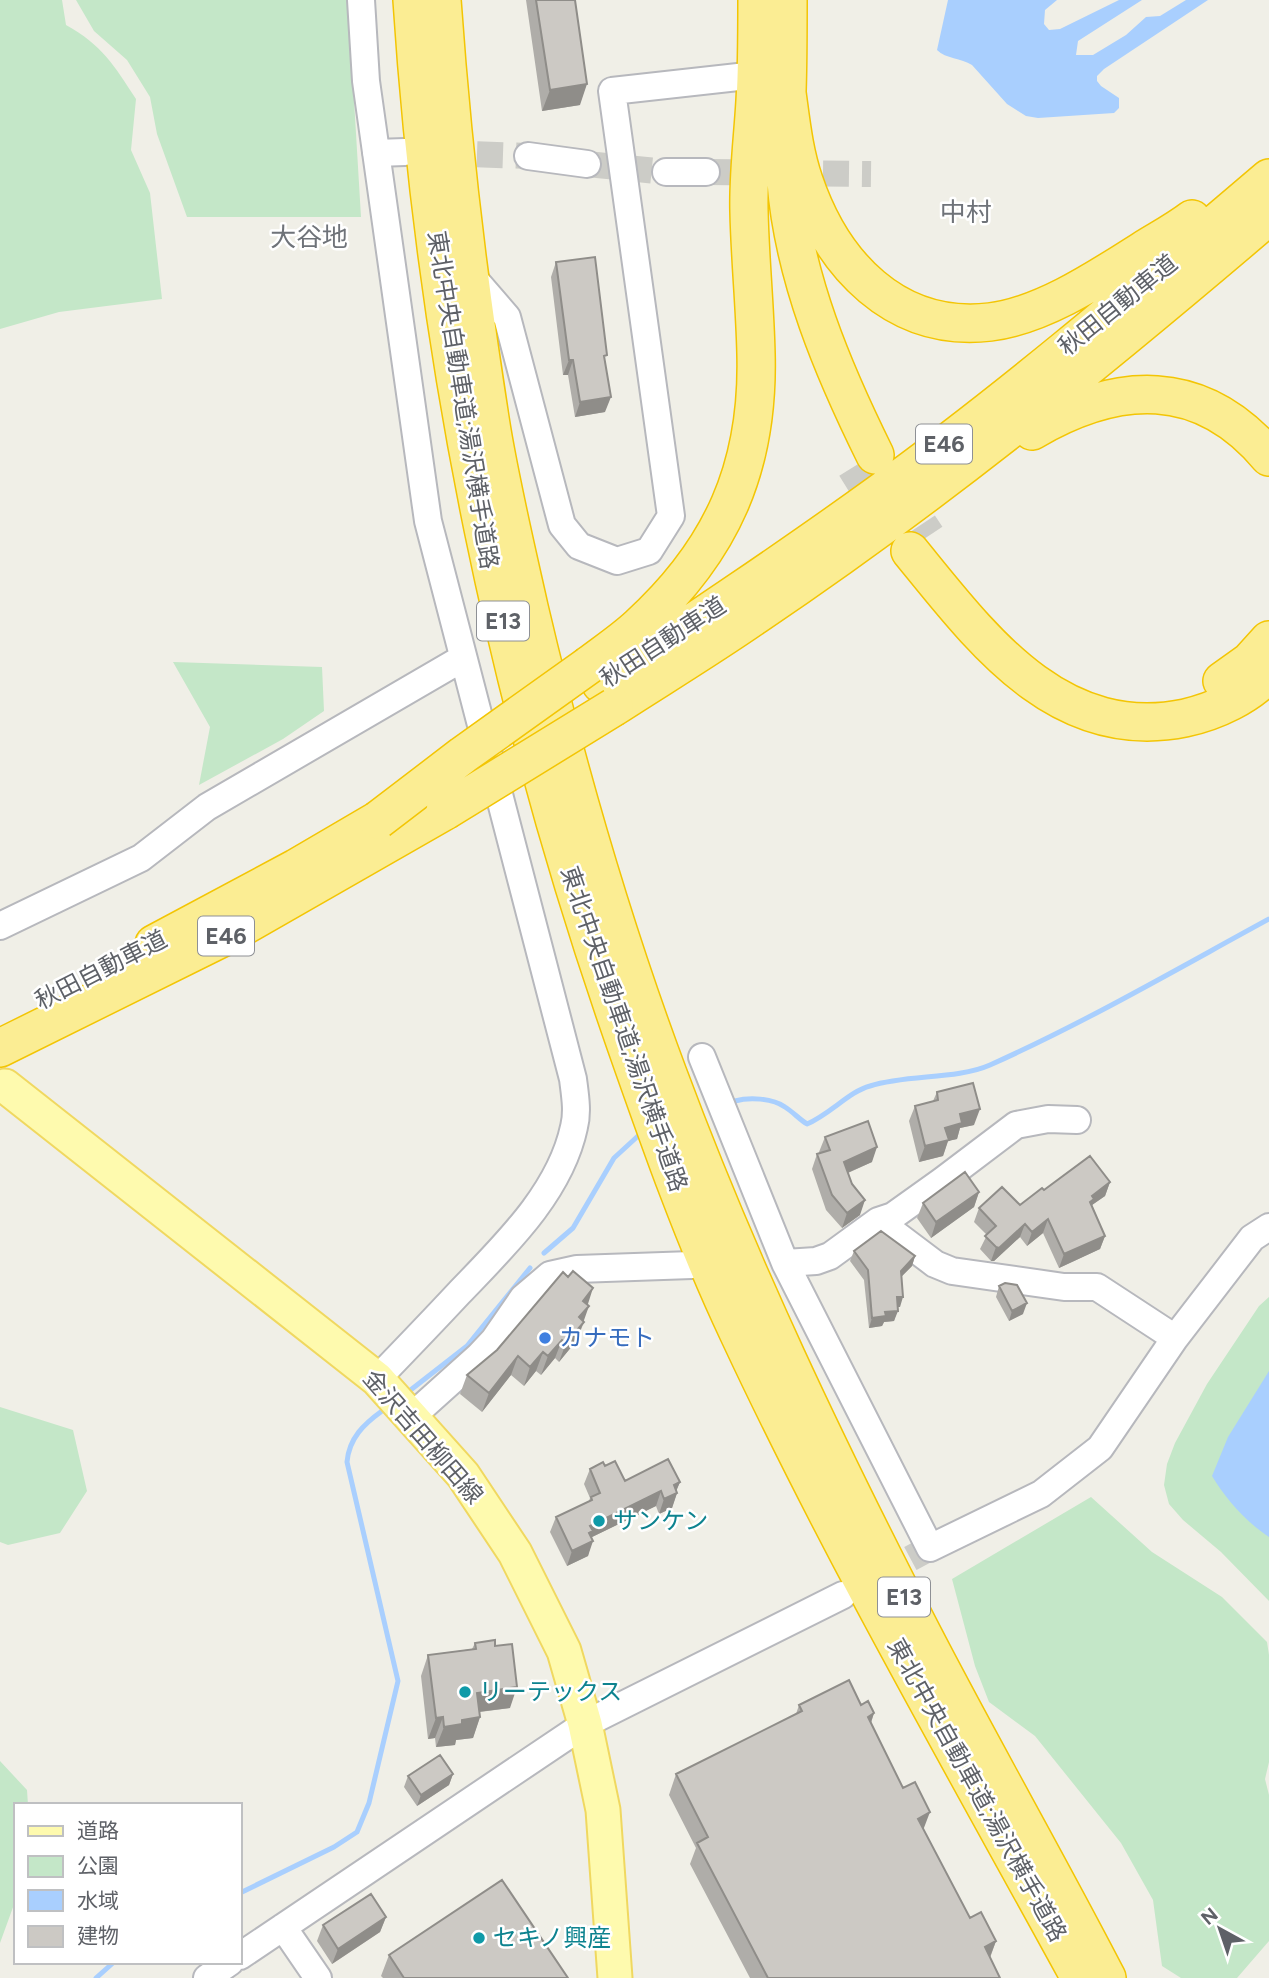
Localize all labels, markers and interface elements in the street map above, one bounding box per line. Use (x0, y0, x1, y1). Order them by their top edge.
district label: 中村 (940, 196, 992, 228)
district label: 大谷地 (270, 221, 348, 253)
street label: 東北中央自動車道;湯沢横手道路 (422, 229, 505, 571)
street label: 秋田自動車道 (1053, 248, 1183, 361)
road number: E46 (916, 424, 972, 464)
street label: 秋田自動車道 (594, 590, 731, 693)
road number: E13 (477, 601, 529, 640)
street label: 東北中央自動車道;湯沢横手道路 (555, 862, 694, 1195)
road number: E46 (198, 917, 254, 956)
street label: 秋田自動車道 (30, 924, 172, 1015)
place label: カナモト (559, 1323, 655, 1352)
marker: カナモト (537, 1330, 553, 1346)
street label: 金沢吉田柳田線 (357, 1364, 489, 1510)
place label: サンケン (613, 1506, 708, 1535)
marker: サンケン (591, 1513, 607, 1529)
road number: E13 (878, 1578, 930, 1616)
street label: 東北中央自動車道;湯沢横手道路 (882, 1633, 1073, 1946)
place label: リーテックス (479, 1677, 622, 1706)
marker: リーテックス (457, 1684, 473, 1700)
legend (14, 1803, 242, 1964)
text: 道路 (77, 1818, 119, 1843)
text: 公園 (77, 1853, 119, 1878)
text: 水域 (77, 1888, 119, 1913)
north arrow (1185, 1894, 1255, 1964)
text: N (1196, 1903, 1222, 1930)
text: 建物 (77, 1923, 119, 1948)
place label: セキノ興産 (493, 1923, 611, 1952)
marker: セキノ興産 (471, 1930, 487, 1946)

